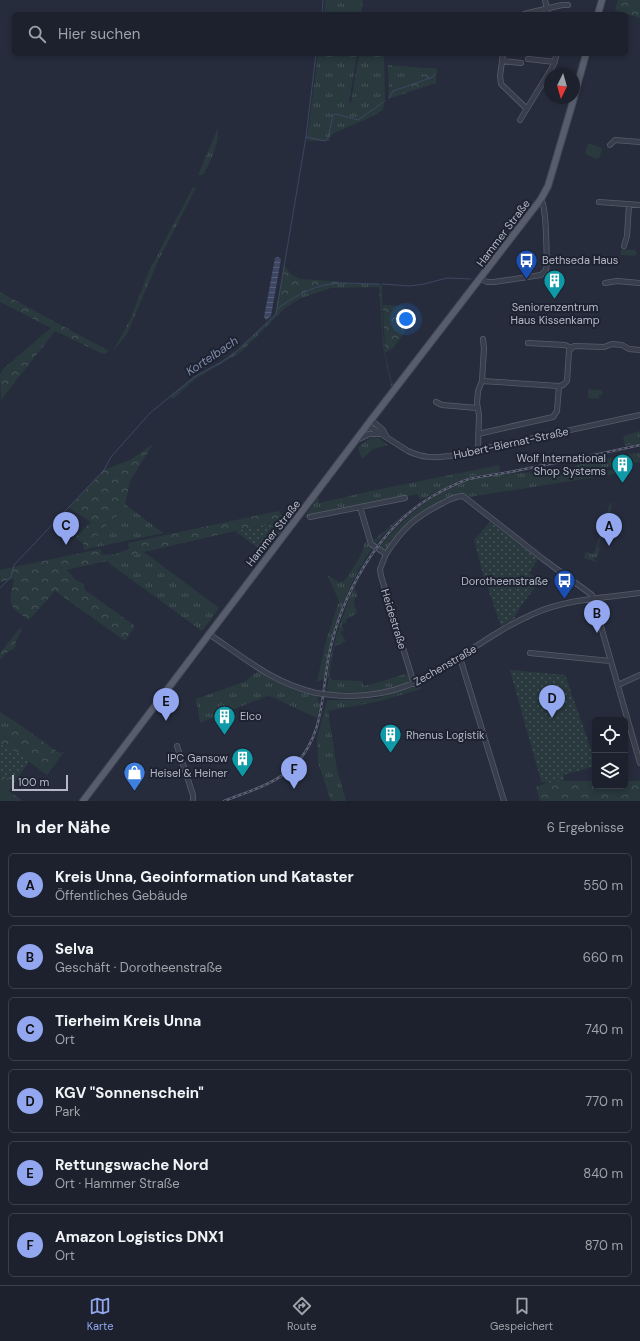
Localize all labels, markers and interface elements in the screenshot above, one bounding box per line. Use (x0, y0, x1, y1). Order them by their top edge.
search box (12, 12, 628, 56)
icon: search (26, 23, 48, 45)
text: Hier suchen (58, 24, 140, 44)
north arrow (544, 68, 580, 104)
street label: Hammer Straße (473, 197, 533, 269)
bus stop icon: Bethseda Haus (514, 247, 540, 280)
place label: Bethseda Haus (542, 253, 618, 267)
building icon: Seniorenzentrum Haus Kissenkamp (542, 268, 568, 301)
place label: Seniorenzentrum Haus Kissenkamp (510, 300, 600, 327)
your location (396, 309, 416, 329)
water label: Kortelbach (183, 333, 241, 379)
street label: Hubert-Biernat-Straße (452, 424, 570, 462)
place label: Wolf International Shop Systems (517, 451, 606, 478)
building icon: Wolf International Shop Systems (609, 451, 635, 484)
street label: Hammer Straße (243, 497, 303, 569)
pin: C (53, 512, 79, 545)
pin: A (596, 513, 622, 546)
bus stop icon: Dorotheenstraße (551, 568, 577, 601)
place label: Dorotheenstraße (461, 574, 548, 588)
street label: Heidestraße (378, 587, 410, 651)
pin: B (584, 600, 610, 633)
street label: Zechenstraße (411, 641, 479, 689)
pin: D (539, 685, 565, 718)
pin: E (153, 688, 179, 721)
building icon: Elco (212, 703, 238, 736)
place label: Elco (240, 709, 261, 723)
map controls (592, 717, 628, 789)
button: locate (592, 717, 628, 753)
building icon: Rhenus Logistik (378, 722, 404, 755)
place label: Rhenus Logistik (406, 728, 485, 742)
building icon: IPC Gansow (230, 745, 256, 778)
place label: IPC Gansow (167, 751, 229, 765)
button: layers (592, 753, 628, 789)
pin: F (281, 756, 307, 789)
shop icon: Heisel & Heiner (122, 760, 148, 793)
place label: Heisel & Heiner (150, 766, 228, 780)
scale bar (12, 773, 68, 792)
text: 100 m (18, 775, 49, 789)
text: In der Nähe (16, 816, 111, 838)
text: 6 Ergebnisse (547, 819, 624, 836)
text: Kreis Unna, Geoinformation und Kataster (55, 867, 354, 887)
text: A (25, 877, 35, 894)
text: 550 m (583, 877, 623, 894)
text: Öffentliches Gebäude (55, 887, 187, 904)
text: Selva (55, 939, 94, 959)
text: B (26, 949, 34, 966)
text: 660 m (583, 949, 623, 966)
text: Geschäft · Dorotheenstraße (55, 959, 222, 976)
text: Tierheim Kreis Unna (55, 1011, 201, 1031)
text: C (25, 1021, 35, 1038)
text: 740 m (585, 1021, 623, 1038)
text: Ort (55, 1031, 75, 1048)
text: KGV "Sonnenschein" (55, 1083, 204, 1103)
text: D (25, 1093, 35, 1110)
text: 770 m (585, 1093, 623, 1110)
text: Park (55, 1103, 81, 1120)
text: Rettungswache Nord (55, 1155, 209, 1175)
text: E (26, 1165, 34, 1182)
text: 840 m (583, 1165, 623, 1182)
text: Ort · Hammer Straße (55, 1175, 180, 1192)
text: Amazon Logistics DNX1 (55, 1227, 224, 1247)
text: F (26, 1237, 34, 1254)
text: 870 m (585, 1237, 623, 1254)
text: Ort (55, 1247, 75, 1264)
tab: Karte (87, 1295, 113, 1333)
tab: Route (287, 1295, 316, 1333)
tab: Gespeichert (490, 1295, 553, 1333)

